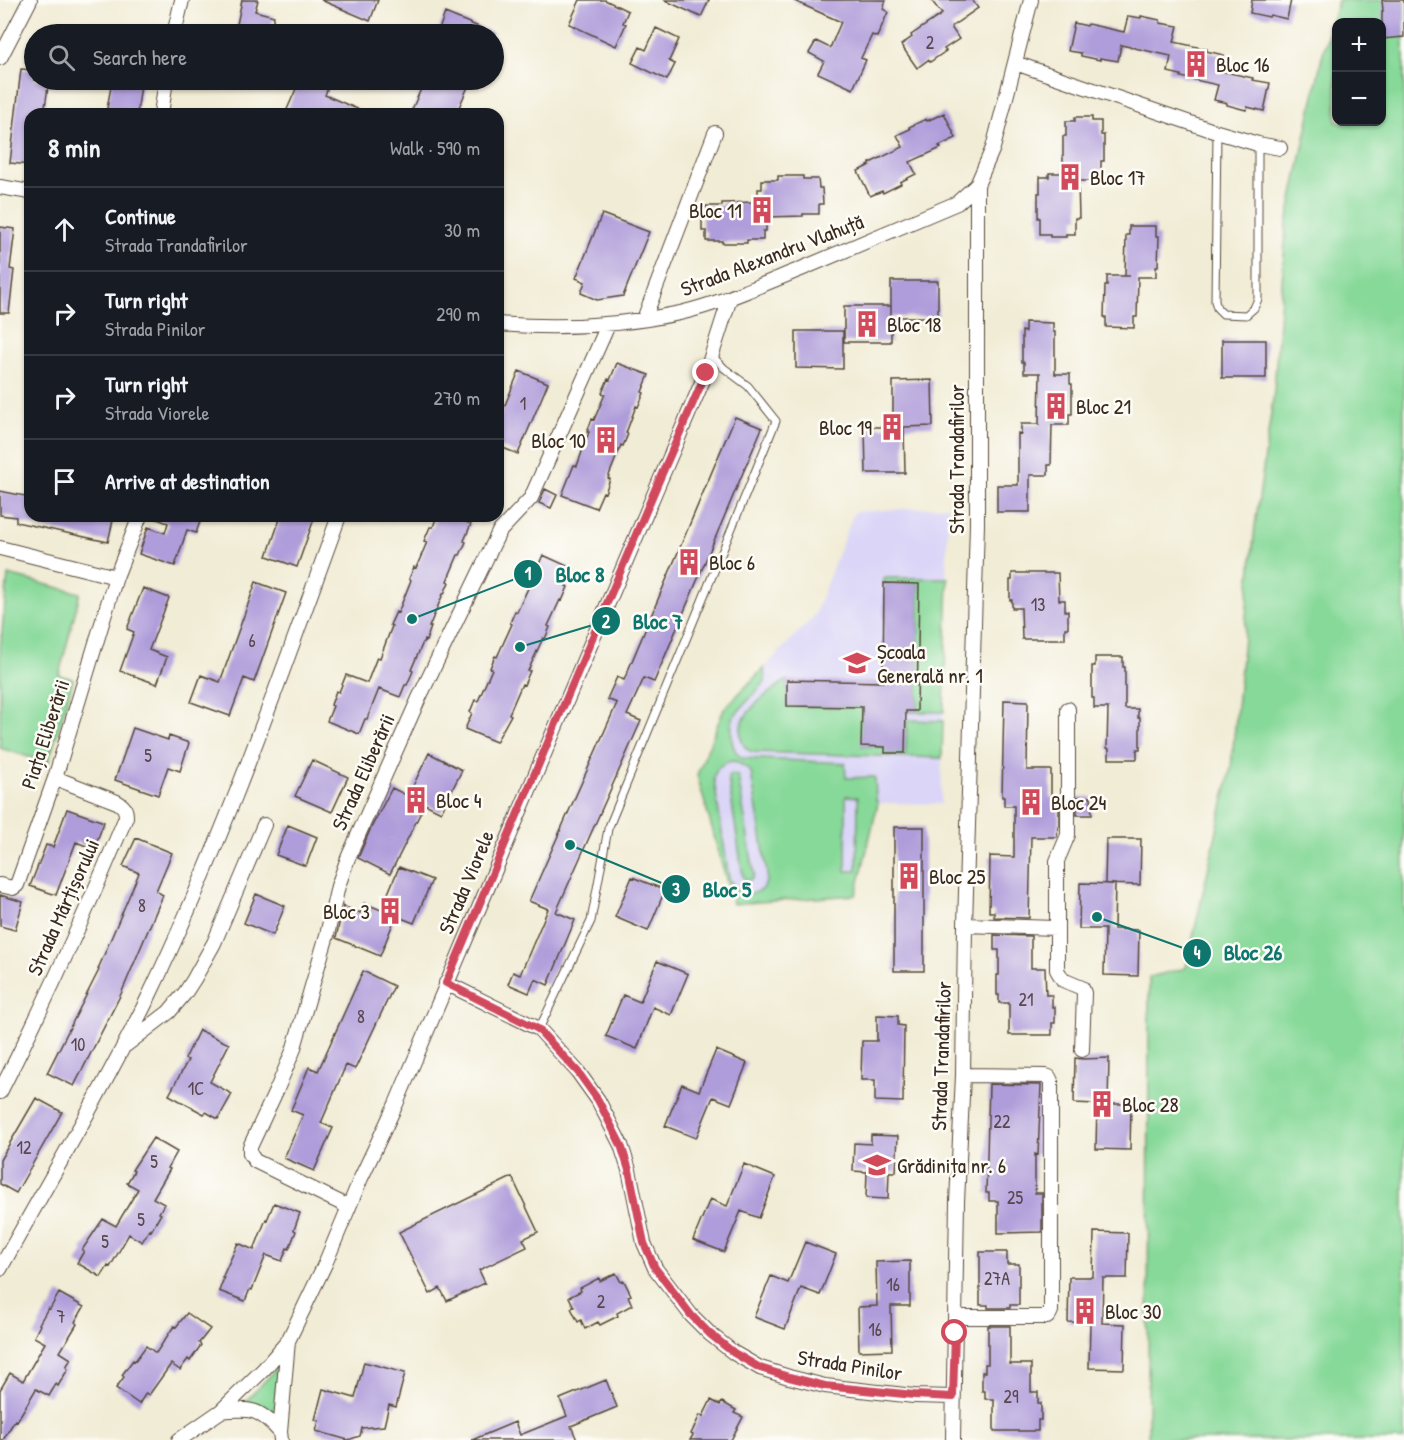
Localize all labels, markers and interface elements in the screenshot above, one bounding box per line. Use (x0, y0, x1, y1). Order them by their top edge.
map controls (1332, 18, 1386, 126)
button: + (1332, 18, 1386, 72)
search box (24, 24, 504, 90)
house number: 2 (926, 30, 935, 55)
icon: search (45, 41, 78, 74)
text: Search here (93, 42, 187, 72)
building icon: Bloc 16 (1181, 49, 1211, 79)
place label: Bloc 16 (1216, 50, 1270, 79)
button: − (1332, 72, 1386, 126)
text: 8 min (48, 130, 101, 165)
text: Walk · 590 m (390, 134, 480, 161)
building icon: Bloc 17 (1055, 162, 1085, 192)
place label: Bloc 17 (1090, 163, 1146, 192)
building icon: Bloc 11 (747, 195, 777, 225)
place label: Bloc 11 (689, 196, 742, 225)
text: Continue (105, 201, 176, 231)
street label: Strada Alexandru Vlahuță (676, 207, 868, 303)
icon: ahead (48, 213, 81, 246)
text: 30 m (444, 216, 480, 243)
text: Strada Trandafirilor (105, 231, 248, 258)
text: Turn right (105, 285, 188, 315)
icon: right (48, 297, 81, 330)
text: 290 m (436, 300, 480, 327)
building icon: Bloc 18 (852, 309, 882, 339)
place label: Bloc 18 (887, 310, 941, 339)
text: Strada Pinilor (105, 315, 206, 342)
route end (692, 359, 718, 385)
text: Turn right (105, 369, 188, 399)
icon: right (48, 381, 81, 414)
text: 270 m (434, 384, 480, 411)
street label: Strada Trandafirilor (942, 384, 971, 534)
house number: 1 (520, 391, 526, 416)
building icon: Bloc 21 (1041, 391, 1071, 421)
place label: Bloc 21 (1076, 392, 1131, 421)
text: Strada Viorele (105, 399, 210, 426)
building icon: Bloc 19 (877, 412, 907, 442)
place label: Bloc 19 (819, 413, 872, 442)
building icon: Bloc 10 (591, 425, 621, 455)
place label: Bloc 10 (531, 426, 586, 455)
icon: arrive (48, 465, 81, 498)
text: Arrive at destination (105, 466, 270, 496)
building icon: Bloc 6 (674, 547, 704, 577)
place label: Bloc 6 (709, 548, 755, 577)
callout: Bloc 8 (513, 554, 616, 594)
text: Bloc 8 (556, 559, 605, 589)
text: 1 (525, 561, 532, 586)
house number: 13 (1031, 592, 1045, 617)
callout: Bloc 7 (591, 601, 695, 641)
text: Bloc 7 (633, 606, 683, 636)
text: 2 (602, 609, 611, 634)
house number: 6 (248, 628, 256, 653)
place label: Școala Generală nr. 1 (877, 637, 983, 690)
school or university icon: Școala Generală nr. 1 (842, 648, 872, 678)
street label: Piața Eliberării (14, 675, 76, 793)
street label: Strada Eliberării (324, 709, 402, 835)
house number: 5 (144, 743, 152, 768)
building icon: Bloc 4 (401, 785, 431, 815)
place label: Bloc 4 (436, 786, 482, 815)
building icon: Bloc 24 (1016, 787, 1046, 817)
place label: Bloc 24 (1051, 788, 1107, 817)
street label: Strada Viorele (431, 826, 501, 938)
street label: Strada Mărțișorului (20, 834, 106, 980)
building icon: Bloc 25 (894, 861, 924, 891)
place label: Bloc 25 (929, 862, 986, 891)
callout: Bloc 5 (661, 869, 764, 909)
text: Bloc 5 (703, 874, 752, 904)
text: 3 (672, 877, 680, 902)
house number: 8 (138, 893, 146, 918)
building icon: Bloc 3 (375, 896, 405, 926)
place label: Bloc 3 (323, 897, 370, 926)
callout: Bloc 26 (1182, 933, 1294, 973)
text: Bloc 26 (1224, 937, 1282, 967)
text: 4 (1194, 940, 1201, 965)
street label: Strada Trandafirilor (924, 981, 958, 1131)
house number: 21 (1019, 987, 1033, 1012)
house number: 8 (357, 1004, 365, 1029)
house number: 10 (71, 1032, 85, 1057)
house number: 1C (188, 1076, 204, 1101)
building icon: Bloc 28 (1087, 1089, 1117, 1119)
place label: Bloc 28 (1122, 1090, 1179, 1119)
house number: 22 (994, 1109, 1011, 1134)
house number: 12 (17, 1135, 32, 1160)
house number: 5 (150, 1149, 158, 1174)
school or university icon: Grădinița nr. 6 (862, 1150, 892, 1180)
place label: Grădinița nr. 6 (897, 1151, 1006, 1180)
house number: 25 (1007, 1185, 1023, 1210)
house number: 5 (137, 1207, 145, 1232)
house number: 5 (101, 1229, 109, 1254)
house number: 27A (984, 1266, 1010, 1291)
house number: 16 (886, 1272, 900, 1297)
house number: 2 (597, 1289, 606, 1314)
building icon: Bloc 30 (1070, 1296, 1100, 1326)
place label: Bloc 30 (1105, 1297, 1162, 1326)
house number: 7 (57, 1304, 66, 1329)
house number: 16 (868, 1317, 882, 1342)
route start (941, 1319, 967, 1345)
street label: Strada Pinilor (796, 1342, 904, 1388)
house number: 29 (1003, 1384, 1019, 1409)

